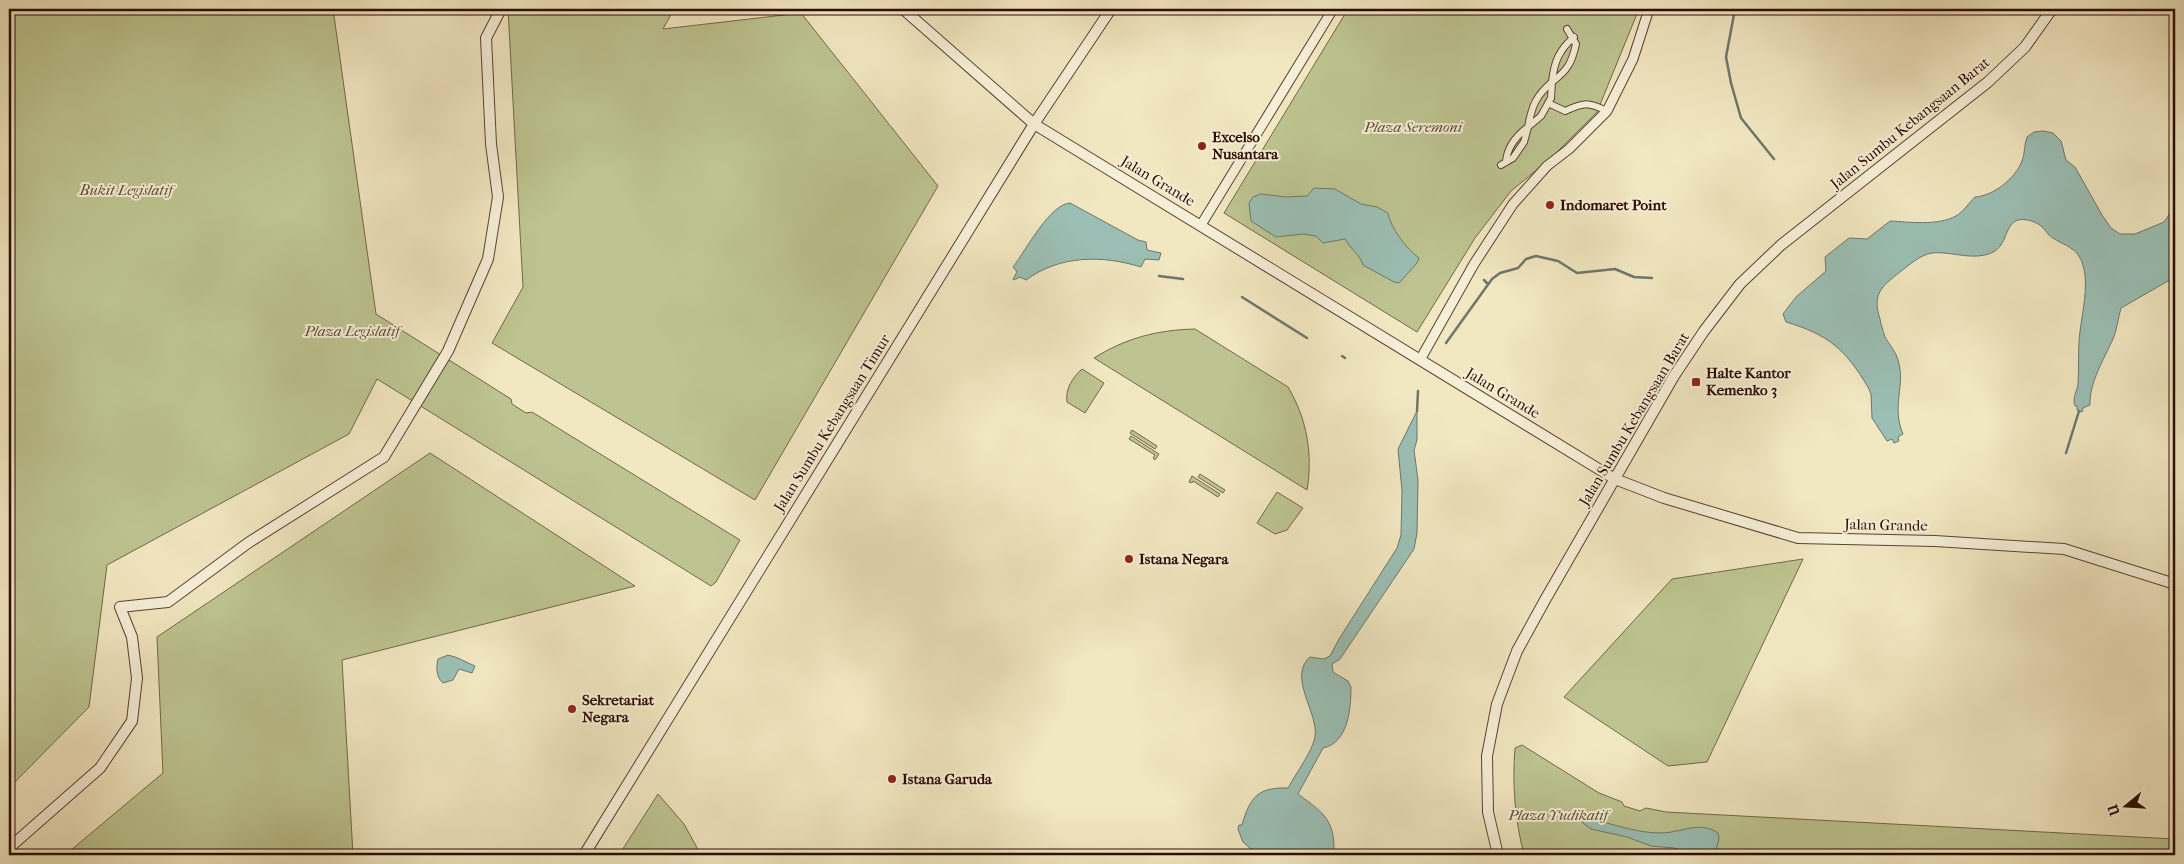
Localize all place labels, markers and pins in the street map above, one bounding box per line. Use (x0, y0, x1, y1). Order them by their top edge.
place label: Excelso Nusantara (1212, 128, 1279, 163)
marker: Excelso Nusantara (1196, 140, 1208, 152)
place label: Indomaret Point (1560, 196, 1667, 214)
marker: Indomaret Point (1544, 199, 1556, 211)
place label: Halte Kantor Kemenko 3 (1706, 364, 1791, 399)
marker: Halte Kantor Kemenko 3 (1690, 376, 1702, 388)
place label: Istana Negara (1139, 550, 1229, 568)
marker: Istana Negara (1123, 553, 1135, 565)
place label: Sekretariat Negara (582, 691, 655, 726)
marker: Sekretariat Negara (566, 703, 578, 715)
place label: Istana Garuda (902, 770, 993, 788)
marker: Istana Garuda (886, 773, 898, 785)

